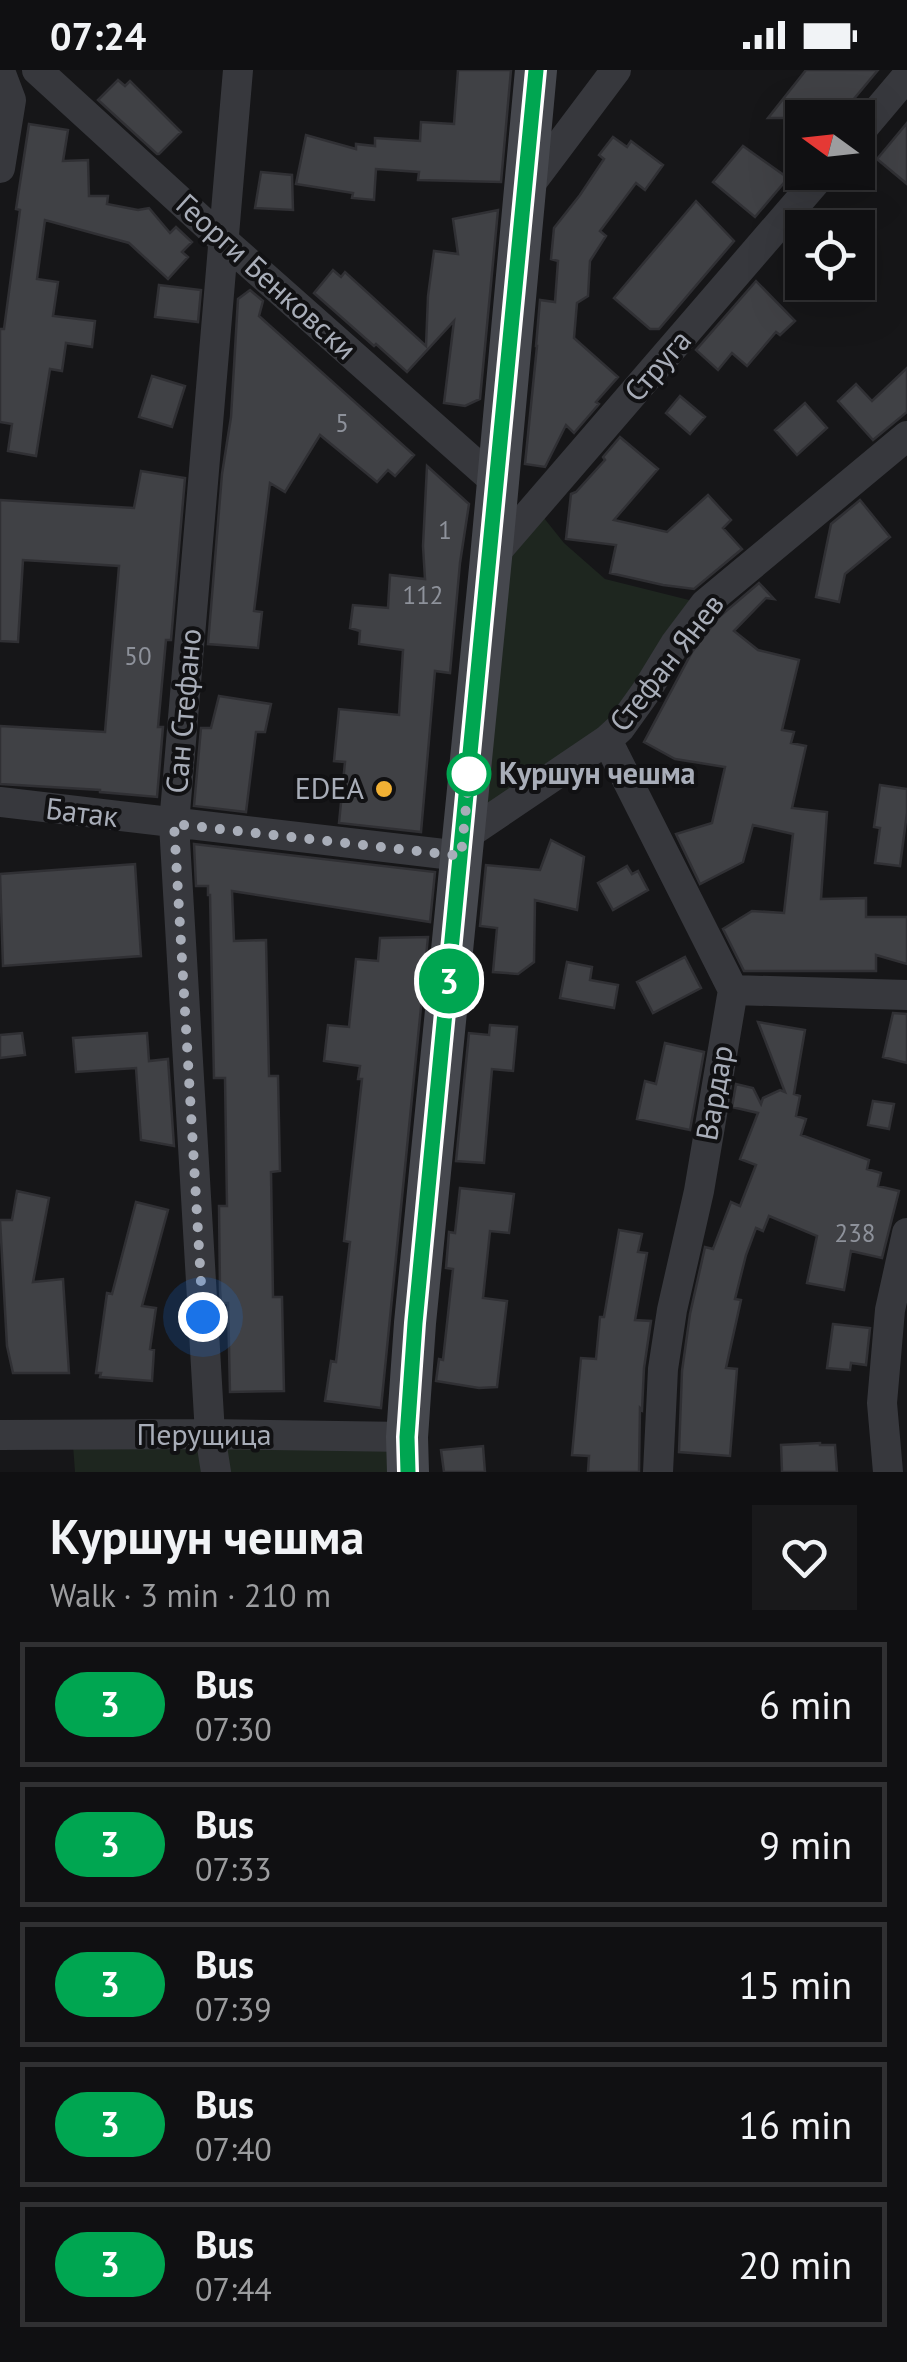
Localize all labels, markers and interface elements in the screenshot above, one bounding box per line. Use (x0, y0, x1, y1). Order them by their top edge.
text: 07:24 (50, 11, 146, 60)
north arrow (785, 100, 875, 190)
map controls (785, 100, 875, 300)
street label: Георги Бенковски (169, 184, 365, 367)
button: locate (785, 210, 875, 300)
street label: Струга (615, 321, 699, 409)
house number: 5 (335, 407, 349, 439)
house number: 1 (438, 514, 452, 546)
house number: 112 (403, 579, 443, 611)
street label: Стефан Янев (600, 585, 732, 739)
street label: Сан Стефано (156, 627, 209, 795)
house number: 50 (124, 640, 152, 672)
marker: Куршун чешма (448, 753, 490, 795)
place label: Куршун чешма (499, 753, 696, 792)
place label: EDEA (295, 768, 364, 807)
marker: EDEA (373, 778, 395, 800)
street label: Батак (44, 788, 121, 835)
line badge: 3 (416, 948, 482, 1014)
text: 3 (439, 958, 459, 1004)
street label: Вардар (686, 1042, 741, 1143)
house number: 238 (835, 1217, 875, 1249)
your location (178, 1292, 228, 1342)
street label: Перущица (136, 1414, 272, 1453)
text: Куршун чешма (50, 1505, 364, 1567)
button: heart (752, 1505, 857, 1610)
text: Walk · 3 min · 210 m (50, 1574, 331, 1616)
text: Bus (195, 1659, 254, 1708)
text: 6 min (759, 1680, 852, 1729)
text: 3 (100, 1681, 120, 1727)
text: 07:30 (195, 1708, 272, 1750)
text: Bus (195, 1799, 254, 1848)
text: 9 min (759, 1820, 852, 1869)
text: 3 (100, 1821, 120, 1867)
text: 07:33 (195, 1848, 272, 1890)
text: Bus (195, 1939, 254, 1988)
text: 15 min (739, 1960, 852, 2009)
text: 3 (100, 1961, 120, 2007)
text: 07:39 (195, 1988, 272, 2030)
text: Bus (195, 2079, 254, 2128)
text: 16 min (739, 2100, 852, 2149)
text: 3 (100, 2101, 120, 2147)
text: 07:40 (195, 2128, 272, 2170)
text: Bus (195, 2219, 254, 2268)
text: 20 min (739, 2240, 852, 2289)
text: 3 (100, 2241, 120, 2287)
text: 07:44 (195, 2268, 272, 2310)

